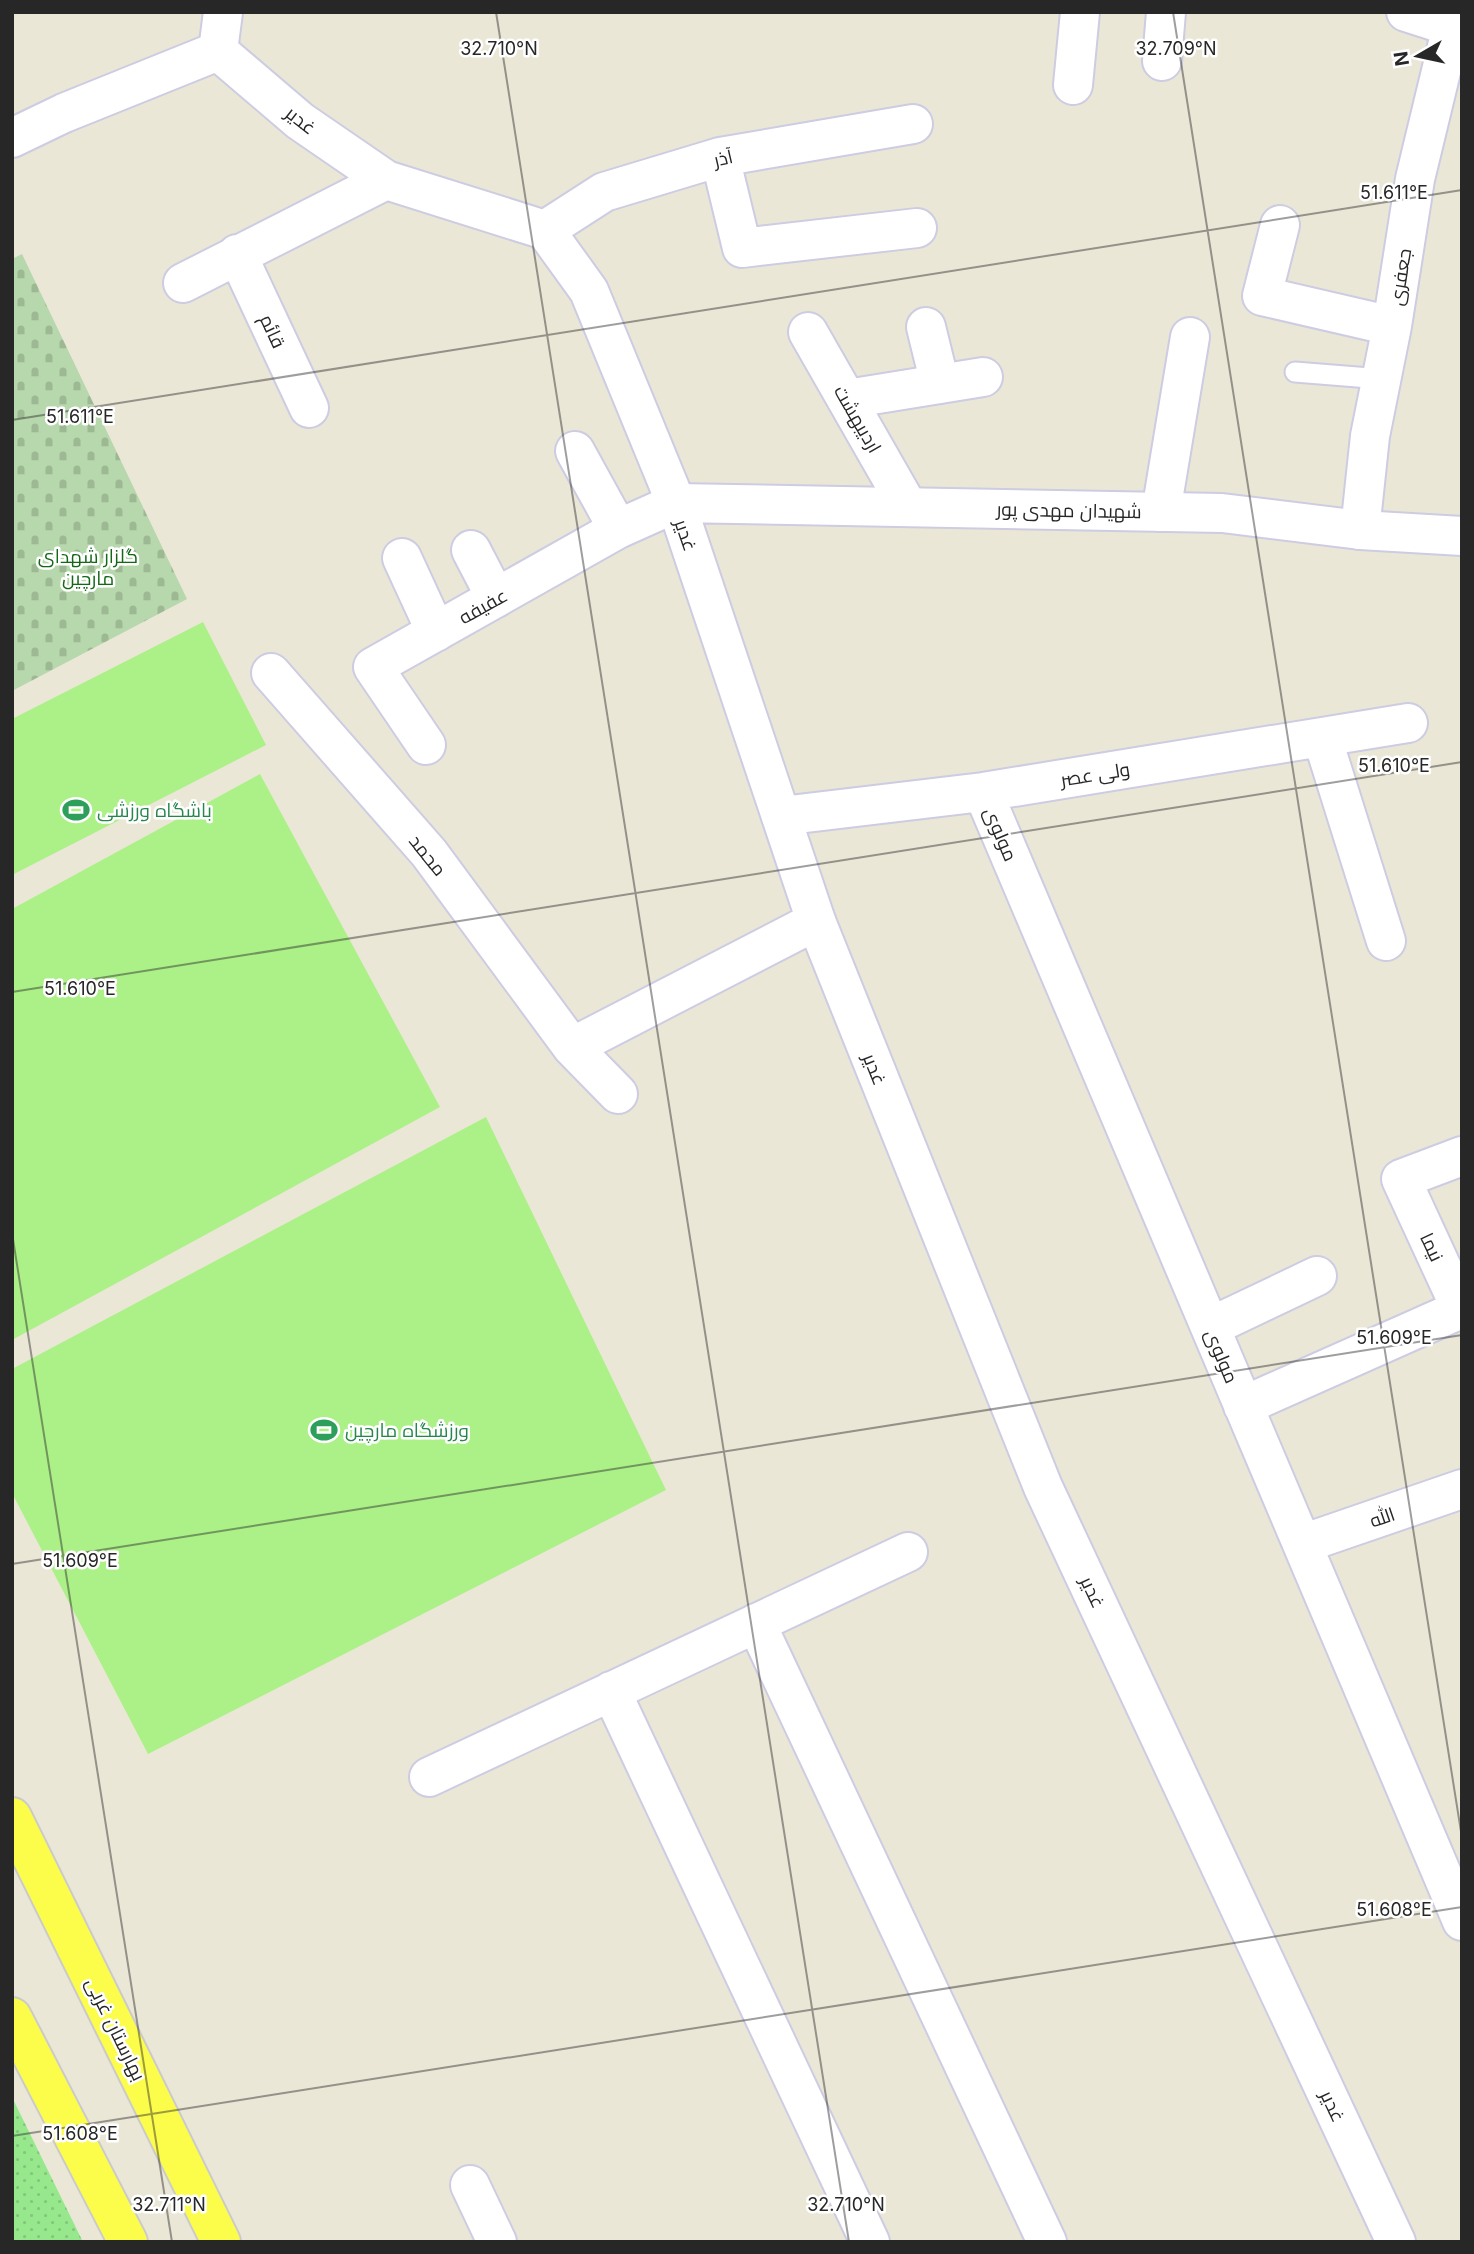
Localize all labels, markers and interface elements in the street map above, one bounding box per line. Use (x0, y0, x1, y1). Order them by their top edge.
north arrow (1383, 21, 1453, 91)
text: 32.710°N (460, 38, 538, 59)
text: 32.709°N (1135, 38, 1217, 59)
text: N (1389, 50, 1414, 68)
street label: غدیر (280, 101, 320, 139)
street label: آذر (710, 145, 735, 172)
text: 51.611°E (1360, 182, 1428, 203)
street label: جعفری (1385, 247, 1416, 307)
street label: قائم (253, 311, 290, 353)
street label: اردیبهشت (829, 381, 886, 457)
text: 51.611°E (46, 406, 114, 427)
street label: شهیدان مهدی پور (995, 498, 1142, 524)
street label: غدیر (669, 515, 702, 554)
park label: گلزار شهدای مارچین (38, 545, 138, 591)
street label: عفیفه (455, 584, 512, 629)
text: 51.610°E (1358, 755, 1430, 776)
street label: ولی عصر (1058, 758, 1132, 792)
sports icon: باشگاه ورزشی (61, 795, 91, 825)
place label: باشگاه ورزشی (97, 799, 212, 822)
street label: مولوی (979, 804, 1022, 865)
street label: محمد (404, 830, 451, 881)
text: 51.610°E (44, 978, 116, 999)
street label: غدیر (857, 1049, 891, 1088)
street label: نیما (1415, 1229, 1448, 1265)
street label: مولوی (1200, 1326, 1243, 1387)
text: 51.609°E (1356, 1327, 1432, 1348)
sports icon: ورزشگاه مارچین (309, 1415, 339, 1445)
place label: ورزشگاه مارچین (345, 1419, 469, 1443)
street label: الله (1366, 1502, 1398, 1532)
text: 51.609°E (42, 1550, 118, 1571)
street label: غدیر (1075, 1572, 1110, 1612)
text: 51.608°E (1356, 1899, 1432, 1920)
street label: بهارستان غربی (81, 1974, 150, 2085)
street label: غدیر (1315, 2086, 1350, 2126)
text: 51.608°E (42, 2123, 118, 2144)
text: 32.711°N (132, 2194, 206, 2215)
text: 32.710°N (807, 2194, 885, 2215)

